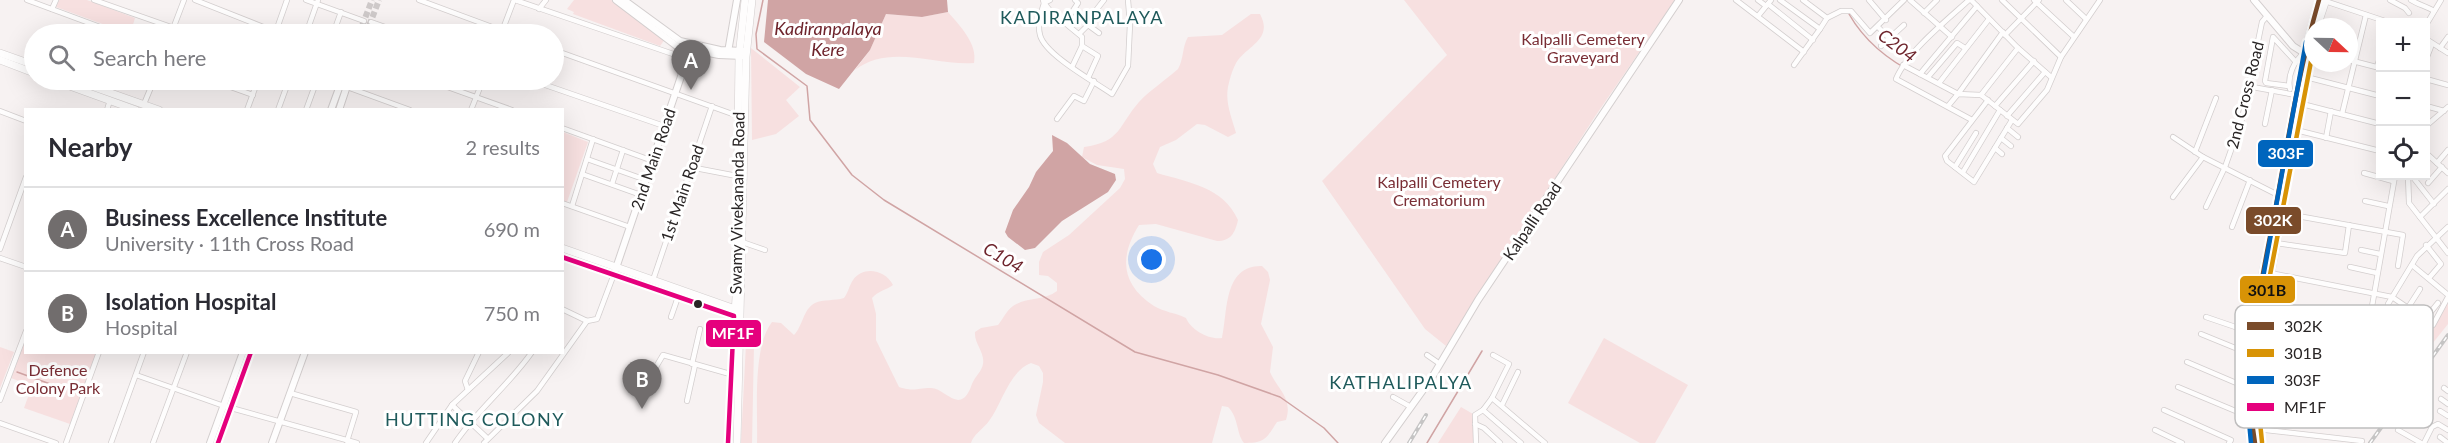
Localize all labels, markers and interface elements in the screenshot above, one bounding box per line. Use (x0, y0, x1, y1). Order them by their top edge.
district label: KADIRANPALAYA (1000, 6, 1164, 28)
water label: Kadiranpalaya Kere (774, 17, 882, 60)
north arrow (2304, 18, 2358, 72)
map controls (2376, 18, 2430, 180)
button: + (2376, 18, 2430, 72)
search box (24, 24, 564, 90)
water label: C204 (1874, 24, 1921, 67)
park label: Kalpalli Cemetery Graveyard (1521, 29, 1645, 66)
street label: 2nd Cross Road (2222, 39, 2267, 151)
pin: A (672, 40, 710, 90)
icon: search (45, 41, 78, 74)
text: Search here (93, 44, 206, 71)
button: − (2376, 72, 2430, 126)
street label: 2nd Main Road (626, 106, 679, 212)
street label: Swamy Vivekananda Road (725, 111, 748, 294)
button: locate (2376, 126, 2430, 180)
text: Nearby (48, 131, 133, 163)
text: 2 results (465, 135, 540, 159)
line badge: 303F (2257, 139, 2314, 168)
street label: 1st Main Road (656, 142, 707, 244)
text: 303F (2268, 143, 2304, 162)
park label: Kalpalli Cemetery Crematorium (1377, 172, 1501, 209)
street label: Kalpalli Road (1498, 178, 1565, 263)
text: Business Excellence Institute (105, 204, 387, 231)
line badge: 302K (2245, 206, 2302, 235)
text: 302K (2254, 210, 2293, 229)
text: A (61, 217, 74, 241)
text: 690 m (484, 217, 540, 241)
text: University · 11th Cross Road (105, 231, 354, 255)
water label: C104 (980, 237, 1027, 278)
your location (1137, 245, 1166, 274)
line badge: 301B (2239, 275, 2296, 304)
text: 301B (2248, 280, 2286, 299)
text: Isolation Hospital (105, 288, 276, 315)
unlabelled marker (692, 298, 704, 310)
text: B (61, 301, 74, 325)
text: 750 m (484, 301, 540, 325)
legend (2235, 305, 2433, 428)
text: Hospital (105, 315, 178, 339)
text: 302K (2284, 316, 2323, 335)
line badge: MF1F (705, 319, 762, 348)
text: MF1F (712, 323, 754, 342)
text: 301B (2284, 343, 2322, 362)
park label: Defence Colony Park (16, 360, 101, 397)
pin: B (622, 360, 662, 409)
text: 303F (2284, 370, 2321, 389)
district label: KATHALIPALYA (1329, 371, 1473, 393)
text: MF1F (2284, 397, 2326, 416)
district label: HUTTING COLONY (385, 408, 565, 430)

